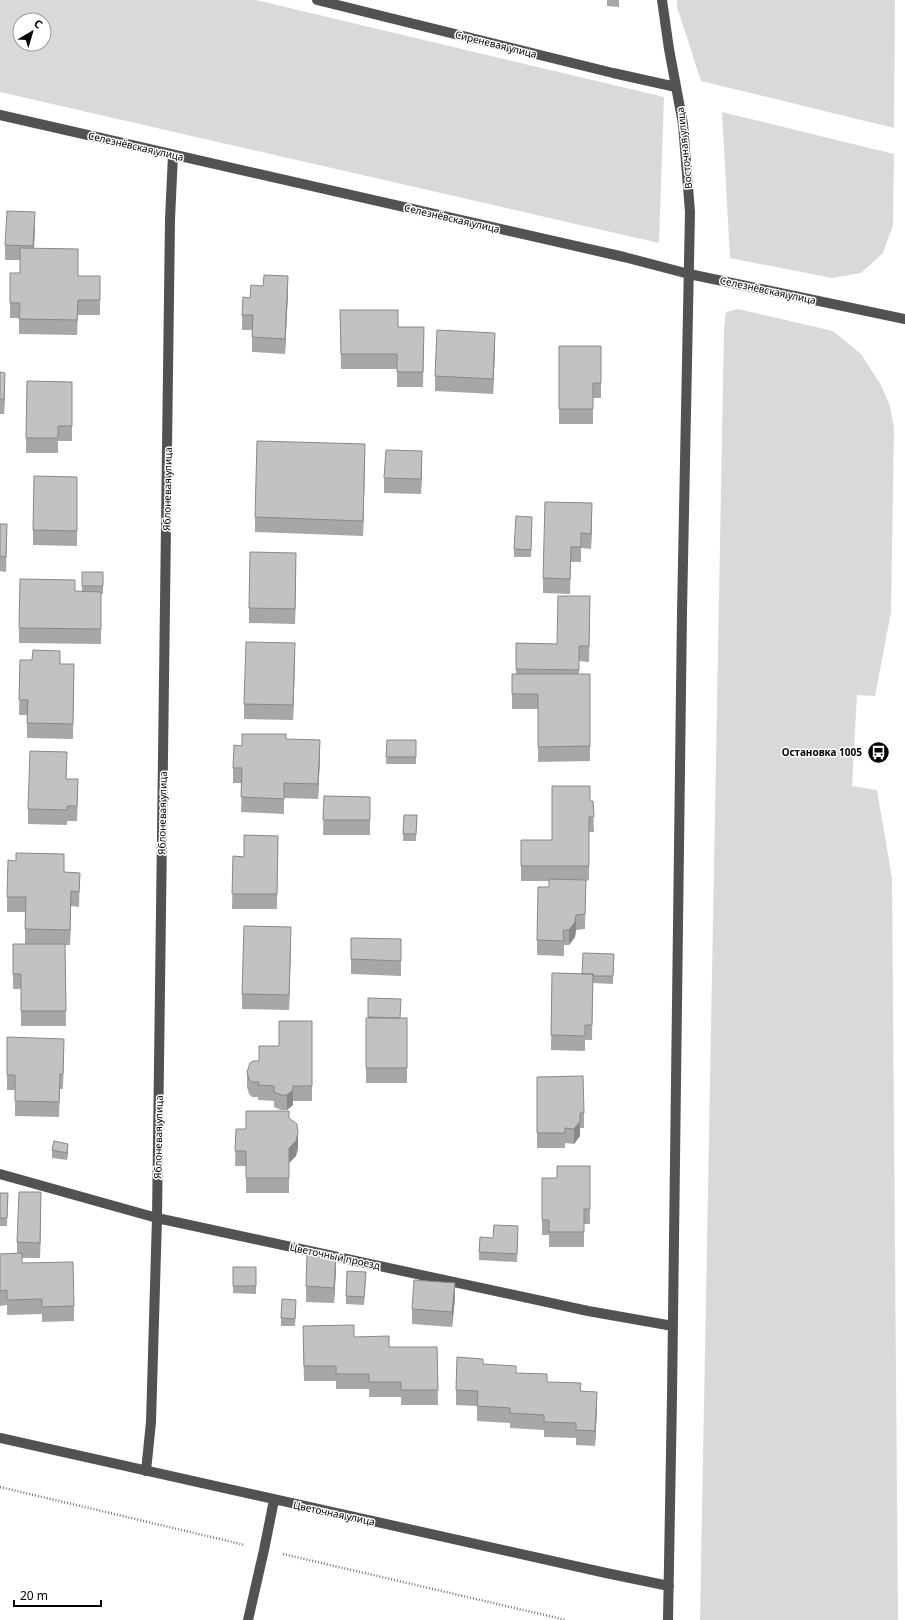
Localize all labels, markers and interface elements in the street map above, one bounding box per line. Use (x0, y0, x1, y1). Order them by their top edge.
north arrow (12, 12, 52, 52)
text: С (31, 16, 46, 32)
street label: Сиреневая улица (454, 27, 538, 61)
street label: Восточная улица (673, 106, 695, 190)
street label: Селезнёвская улица (87, 128, 185, 164)
street label: Селезнёвская улица (403, 200, 501, 236)
street label: Селезнёвская улица (719, 273, 817, 307)
street label: Яблоневая улица (159, 447, 175, 531)
bus stop icon: Остановка 1005 (865, 739, 891, 765)
place label: Остановка 1005 (782, 745, 862, 759)
street label: Яблоневая улица (154, 771, 170, 855)
street label: Яблоневая улица (150, 1095, 166, 1179)
street label: Цветочный проезд (289, 1240, 381, 1272)
street label: Цветочная улица (292, 1498, 376, 1528)
scale bar (14, 1582, 101, 1608)
text: 20 m (20, 1587, 48, 1604)

